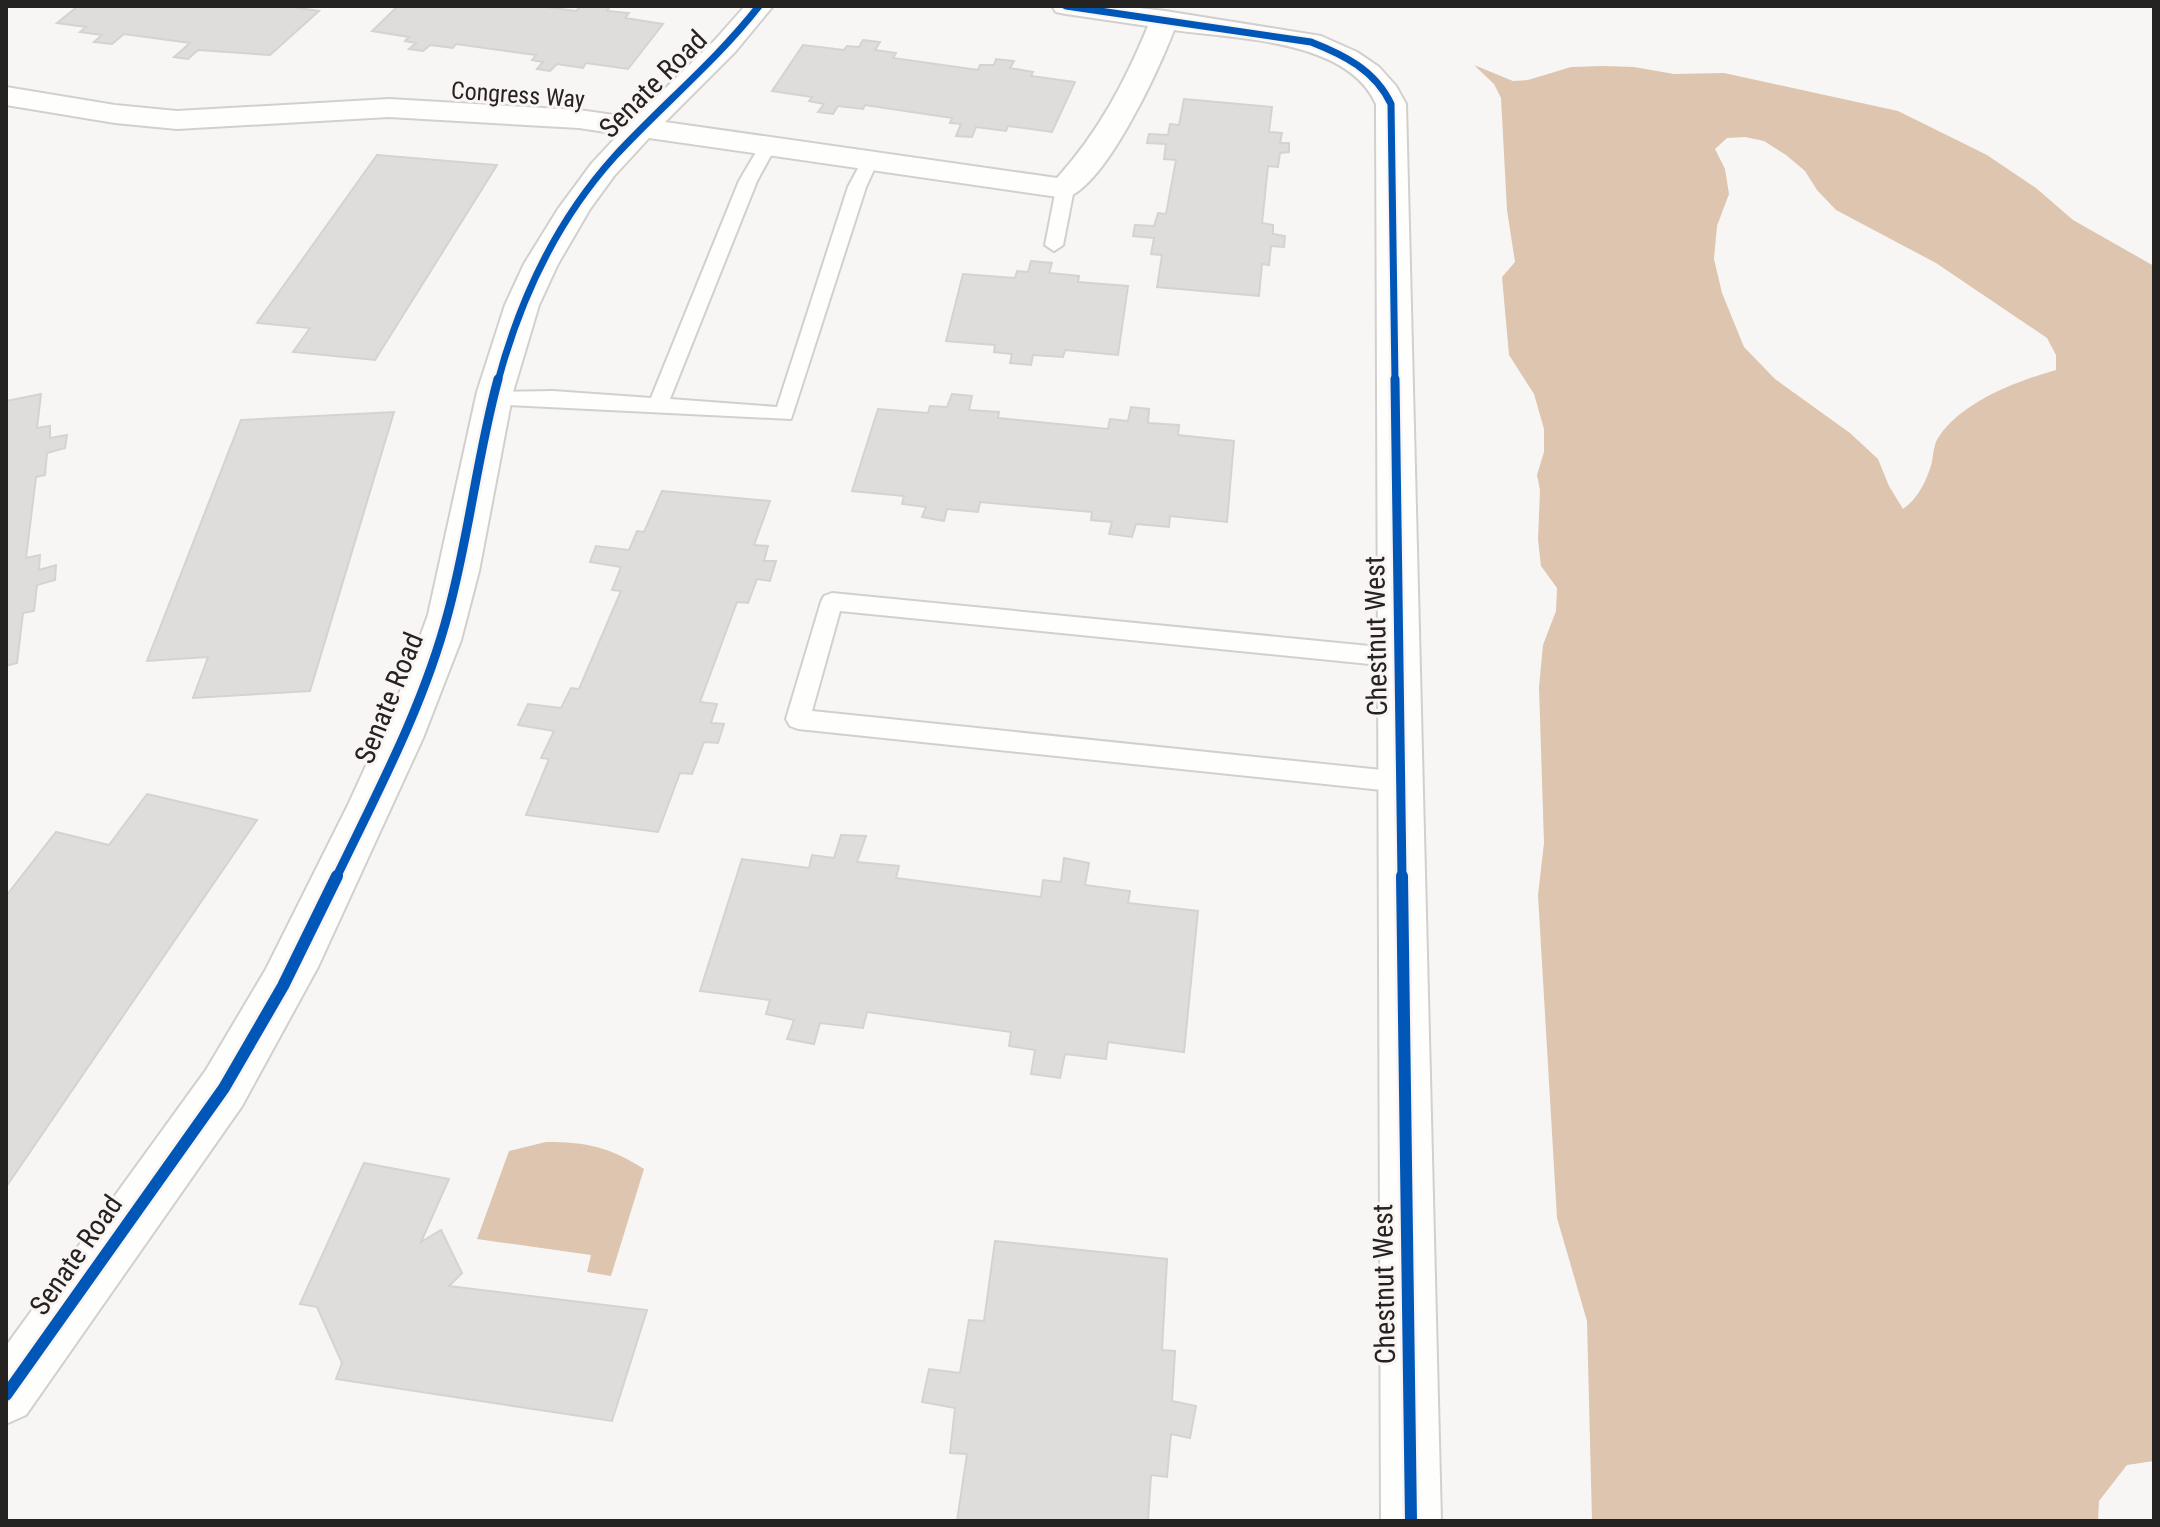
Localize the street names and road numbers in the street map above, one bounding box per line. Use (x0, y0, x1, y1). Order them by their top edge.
street label: Senate Road (592, 23, 714, 145)
street label: Congress Way (450, 76, 586, 114)
street label: Chestnut West (1358, 555, 1394, 717)
street label: Senate Road (348, 628, 430, 768)
street label: Senate Road (23, 1189, 129, 1321)
street label: Chestnut West (1366, 1203, 1402, 1365)

